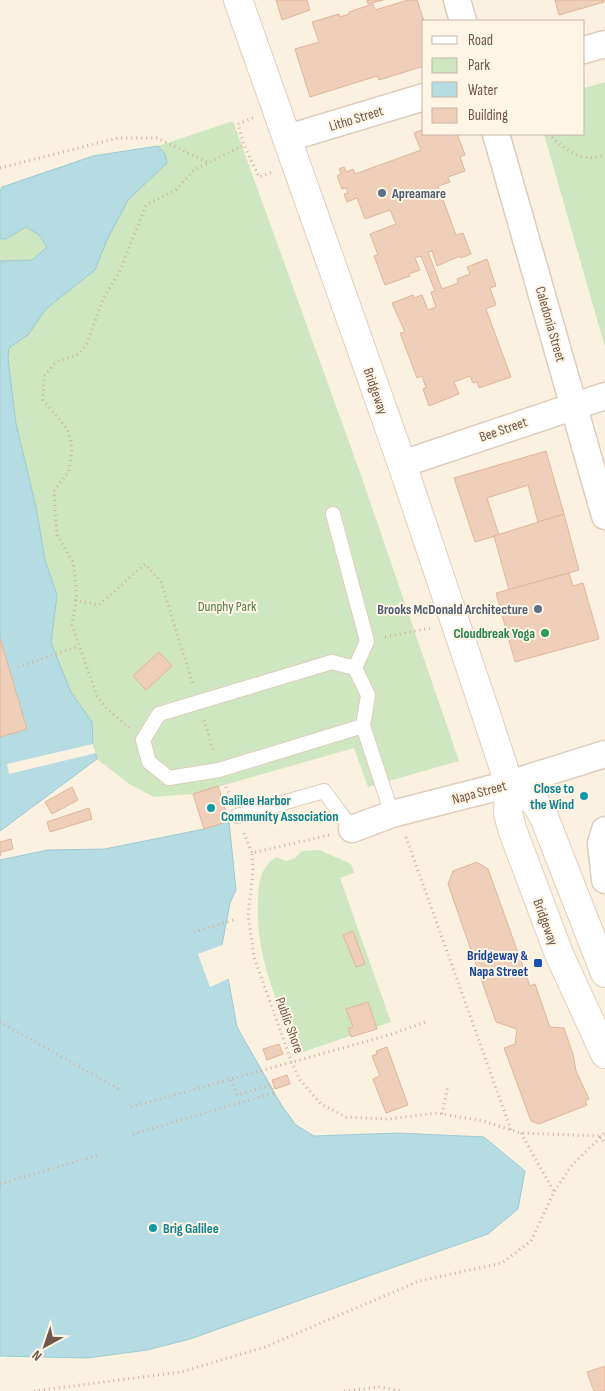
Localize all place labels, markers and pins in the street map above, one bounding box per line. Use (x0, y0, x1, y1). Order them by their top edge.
place label: Apreamare (391, 185, 446, 202)
marker: Apreamare (376, 187, 388, 199)
place label: Brooks McDonald Architecture (377, 601, 528, 618)
marker: Brooks McDonald Architecture (532, 603, 544, 615)
place label: Cloudbreak Yoga (453, 625, 535, 642)
marker: Cloudbreak Yoga (539, 627, 551, 639)
place label: Close to the Wind (530, 780, 574, 813)
marker: Close to the Wind (578, 790, 590, 802)
place label: Galilee Harbor Community Association (221, 792, 338, 825)
marker: Galilee Harbor Community Association (205, 802, 217, 814)
place label: Bridgeway & Napa Street (467, 947, 529, 980)
marker: Bridgeway & Napa Street (532, 957, 544, 969)
place label: Brig Galilee (163, 1220, 219, 1237)
marker: Brig Galilee (147, 1222, 159, 1234)

